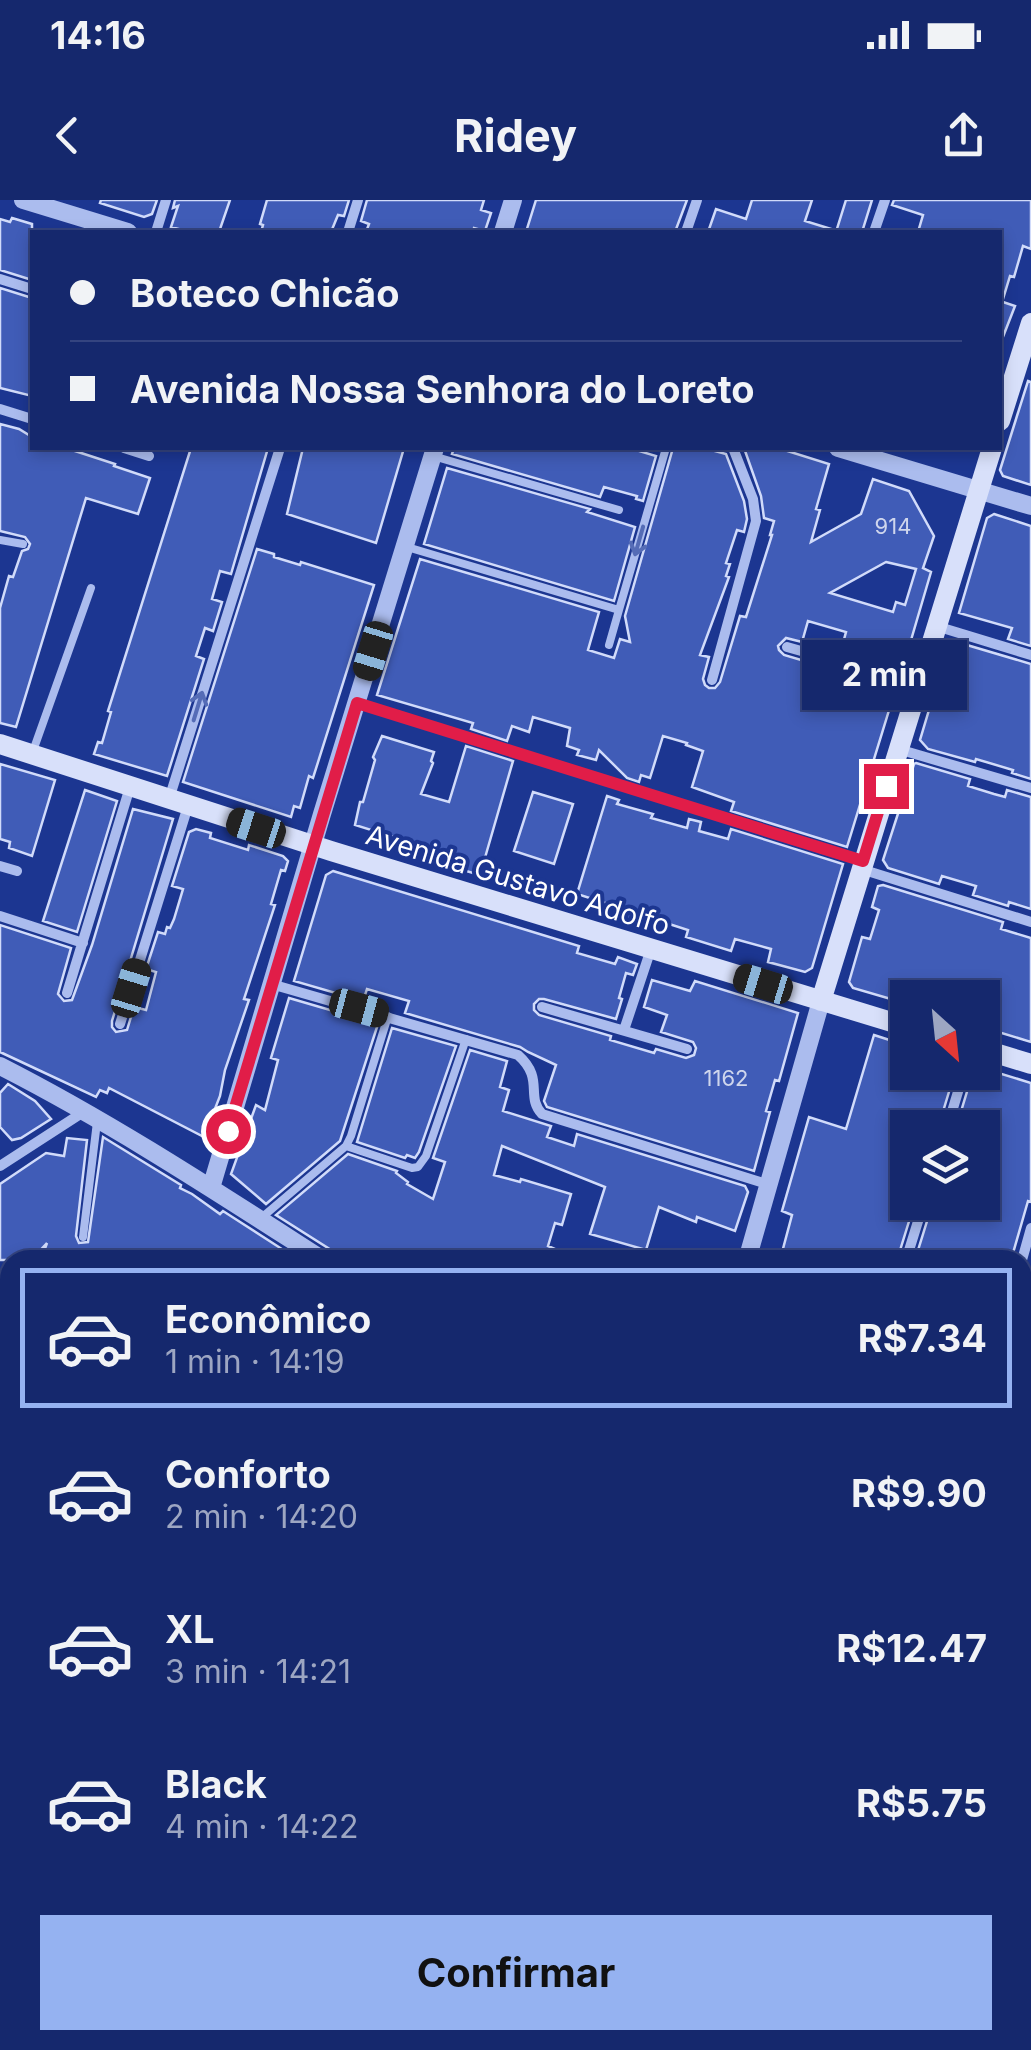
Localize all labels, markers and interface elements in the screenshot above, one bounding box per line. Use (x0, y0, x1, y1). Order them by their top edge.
text: 14:16 (50, 12, 146, 58)
icon: back (40, 108, 95, 163)
text: Ridey (454, 108, 577, 163)
icon: share (936, 108, 991, 163)
text: Boteco Chicão (130, 270, 399, 316)
text: Avenida Nossa Senhora do Loreto (130, 366, 755, 412)
house number: 914 (875, 513, 911, 539)
one-way arrow (629, 525, 647, 556)
car (350, 618, 396, 684)
callout: 2 min (804, 641, 968, 711)
text: 2 min (842, 655, 927, 694)
one-way arrow (190, 691, 208, 723)
route end (864, 764, 909, 809)
car (223, 804, 289, 852)
street label: Avenida Gustavo Adolfo (362, 818, 674, 942)
car (108, 955, 154, 1021)
car (730, 961, 796, 1007)
north arrow (890, 980, 1000, 1090)
map controls (890, 980, 1000, 1220)
car (326, 986, 392, 1030)
house number: 1162 (704, 1065, 748, 1091)
route start (206, 1109, 251, 1154)
button: layers (890, 1110, 1000, 1220)
icon: car (45, 1293, 135, 1383)
text: Econômico (165, 1296, 371, 1342)
text: R$7.34 (858, 1315, 987, 1361)
text: 1 min · 14:19 (165, 1342, 345, 1381)
icon: car (45, 1448, 135, 1538)
text: Conforto (165, 1451, 331, 1497)
text: R$9.90 (851, 1470, 987, 1516)
text: 2 min · 14:20 (165, 1497, 358, 1536)
icon: car (45, 1603, 135, 1693)
text: XL (165, 1606, 215, 1652)
text: R$12.47 (836, 1625, 987, 1671)
text: 3 min · 14:21 (165, 1652, 351, 1691)
icon: car (45, 1758, 135, 1848)
text: Black (165, 1761, 267, 1807)
text: R$5.75 (856, 1780, 987, 1826)
text: 4 min · 14:22 (165, 1807, 359, 1846)
button: Confirmar (40, 1915, 992, 2030)

